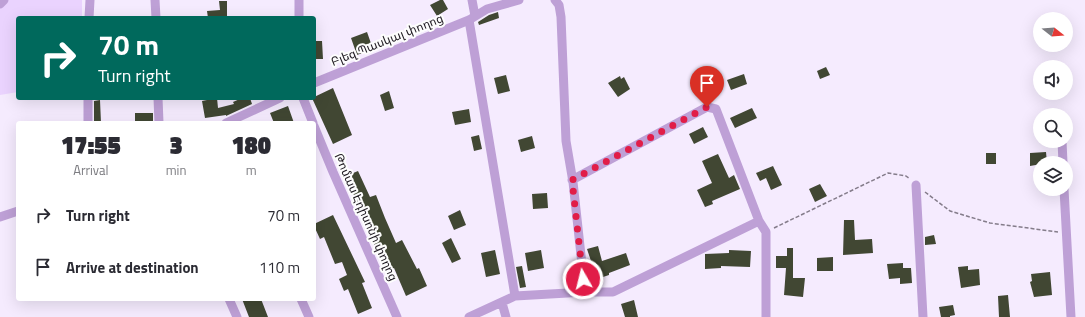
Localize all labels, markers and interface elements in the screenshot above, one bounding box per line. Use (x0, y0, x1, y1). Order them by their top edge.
street label: Բլեզ Պասկալ փողոց (328, 8, 446, 71)
north arrow (1033, 12, 1073, 52)
map controls (1033, 12, 1073, 196)
text: 70 m (98, 23, 159, 66)
icon: right (32, 32, 84, 84)
button: sound (1033, 60, 1073, 100)
text: Turn right (98, 62, 171, 89)
pin (690, 66, 724, 107)
icon: arrive (696, 72, 718, 94)
button: search (1033, 108, 1073, 148)
text: 17:55 (61, 127, 121, 163)
text: 3 (169, 127, 183, 163)
text: 180 (231, 127, 271, 163)
street label: Թոմաս Էդիսոնի փողոց (330, 150, 403, 284)
button: layers (1033, 156, 1073, 196)
text: Arrival (73, 160, 108, 180)
text: min (166, 160, 186, 180)
text: m (246, 160, 257, 180)
icon: right (32, 204, 54, 226)
text: Turn right (66, 204, 130, 227)
text: 70 m (267, 204, 300, 227)
icon: arrive (32, 256, 54, 278)
text: Arrive at destination (66, 256, 199, 279)
text: 110 m (259, 256, 300, 279)
position arrow (562, 258, 604, 300)

